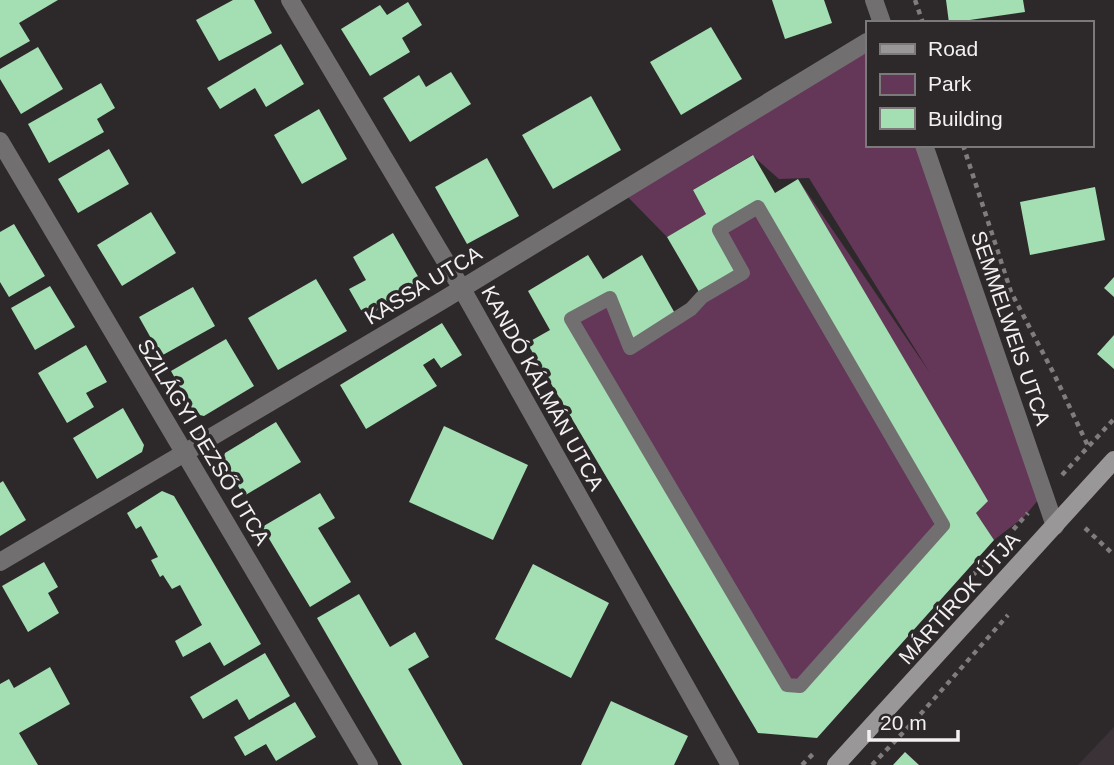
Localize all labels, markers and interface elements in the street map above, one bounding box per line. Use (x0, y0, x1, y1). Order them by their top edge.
legend (866, 21, 1093, 147)
text: Road (928, 37, 978, 60)
text: Park (928, 72, 972, 95)
text: Building (928, 107, 1003, 130)
street label: SEMMELWEIS UTCA (967, 228, 1055, 428)
street label: KASSA UTCA (361, 241, 485, 329)
street label: KANDÓ KÁLMÁN UTCA (477, 282, 609, 494)
street label: SZILÁGYI DEZSŐ UTCA (133, 335, 275, 549)
street label: MÁRTÍROK ÚTJA (894, 528, 1024, 668)
scale bar (869, 698, 958, 742)
text: 20 m (880, 711, 927, 734)

